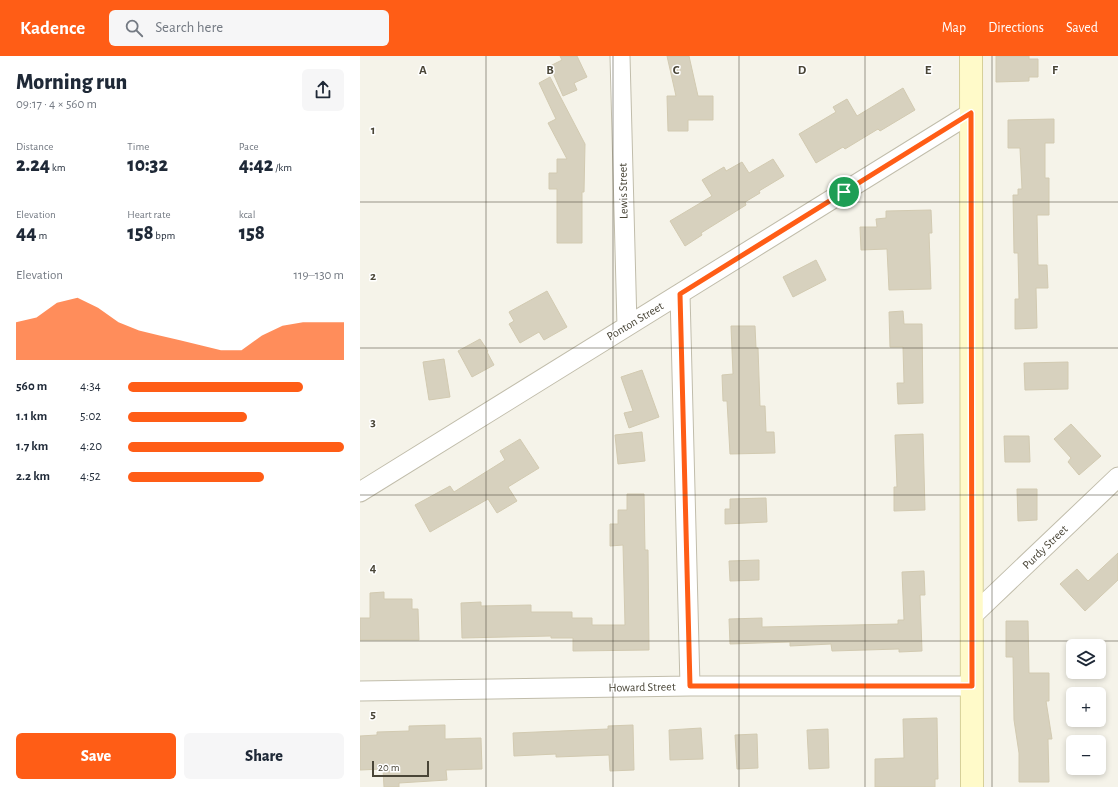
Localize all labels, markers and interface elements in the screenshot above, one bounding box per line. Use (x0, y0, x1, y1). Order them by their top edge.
search box (109, 10, 389, 46)
icon: search (123, 17, 145, 39)
text: Kadence (20, 19, 85, 38)
text: Search here (155, 20, 223, 35)
text: Map (942, 21, 966, 35)
text: Directions (988, 21, 1044, 35)
text: Saved (1066, 21, 1098, 35)
text: A (419, 64, 427, 77)
text: B (546, 64, 554, 77)
text: C (673, 64, 680, 77)
text: D (798, 64, 807, 77)
text: E (925, 64, 932, 77)
text: F (1052, 64, 1059, 77)
button: share (302, 69, 344, 111)
text: Morning run (16, 71, 127, 93)
text: 09:17 · 4 × 560 m (16, 98, 97, 111)
text: 1 (371, 124, 375, 137)
text: Distance (16, 141, 53, 152)
text: Time (127, 141, 149, 152)
text: Pace (239, 141, 258, 152)
text: 2.24 (16, 155, 50, 175)
text: 10:32 (127, 155, 168, 175)
text: 4:42 (239, 155, 273, 175)
text: km (50, 162, 66, 173)
text: /km (273, 162, 292, 173)
street label: Lewis Street (617, 163, 629, 219)
pin (827, 175, 861, 209)
icon: arrive (833, 181, 855, 203)
text: Elevation (16, 209, 56, 220)
text: Heart rate (127, 209, 171, 220)
text: kcal (239, 209, 255, 220)
text: 44 (16, 223, 37, 243)
text: 158 (127, 223, 154, 243)
text: 158 (239, 223, 265, 243)
text: m (37, 230, 47, 241)
text: bpm (154, 230, 175, 241)
text: Elevation (16, 269, 63, 282)
text: 119–130 m (294, 269, 344, 282)
text: 2 (370, 270, 376, 283)
street label: Ponton Street (605, 299, 665, 343)
text: 560 m (16, 380, 47, 393)
text: 4:34 (80, 380, 101, 393)
text: 1.1 km (16, 410, 47, 423)
text: 5:02 (80, 410, 101, 423)
text: 3 (370, 416, 376, 429)
text: 1.7 km (16, 440, 48, 453)
text: 4:20 (80, 440, 102, 453)
text: 2.2 km (16, 470, 50, 483)
text: 4:52 (80, 470, 101, 483)
street label: Purdy Street (1020, 523, 1071, 572)
text: 4 (370, 562, 377, 575)
map controls (1066, 639, 1106, 775)
button: layers (1066, 639, 1106, 679)
street label: Howard Street (608, 680, 676, 694)
button: + (1066, 687, 1106, 727)
text: 5 (370, 708, 376, 721)
button: Save (16, 733, 176, 779)
button: Share (184, 733, 344, 779)
button: − (1066, 735, 1106, 775)
scale bar (372, 759, 429, 778)
text: 20 m (378, 762, 399, 773)

